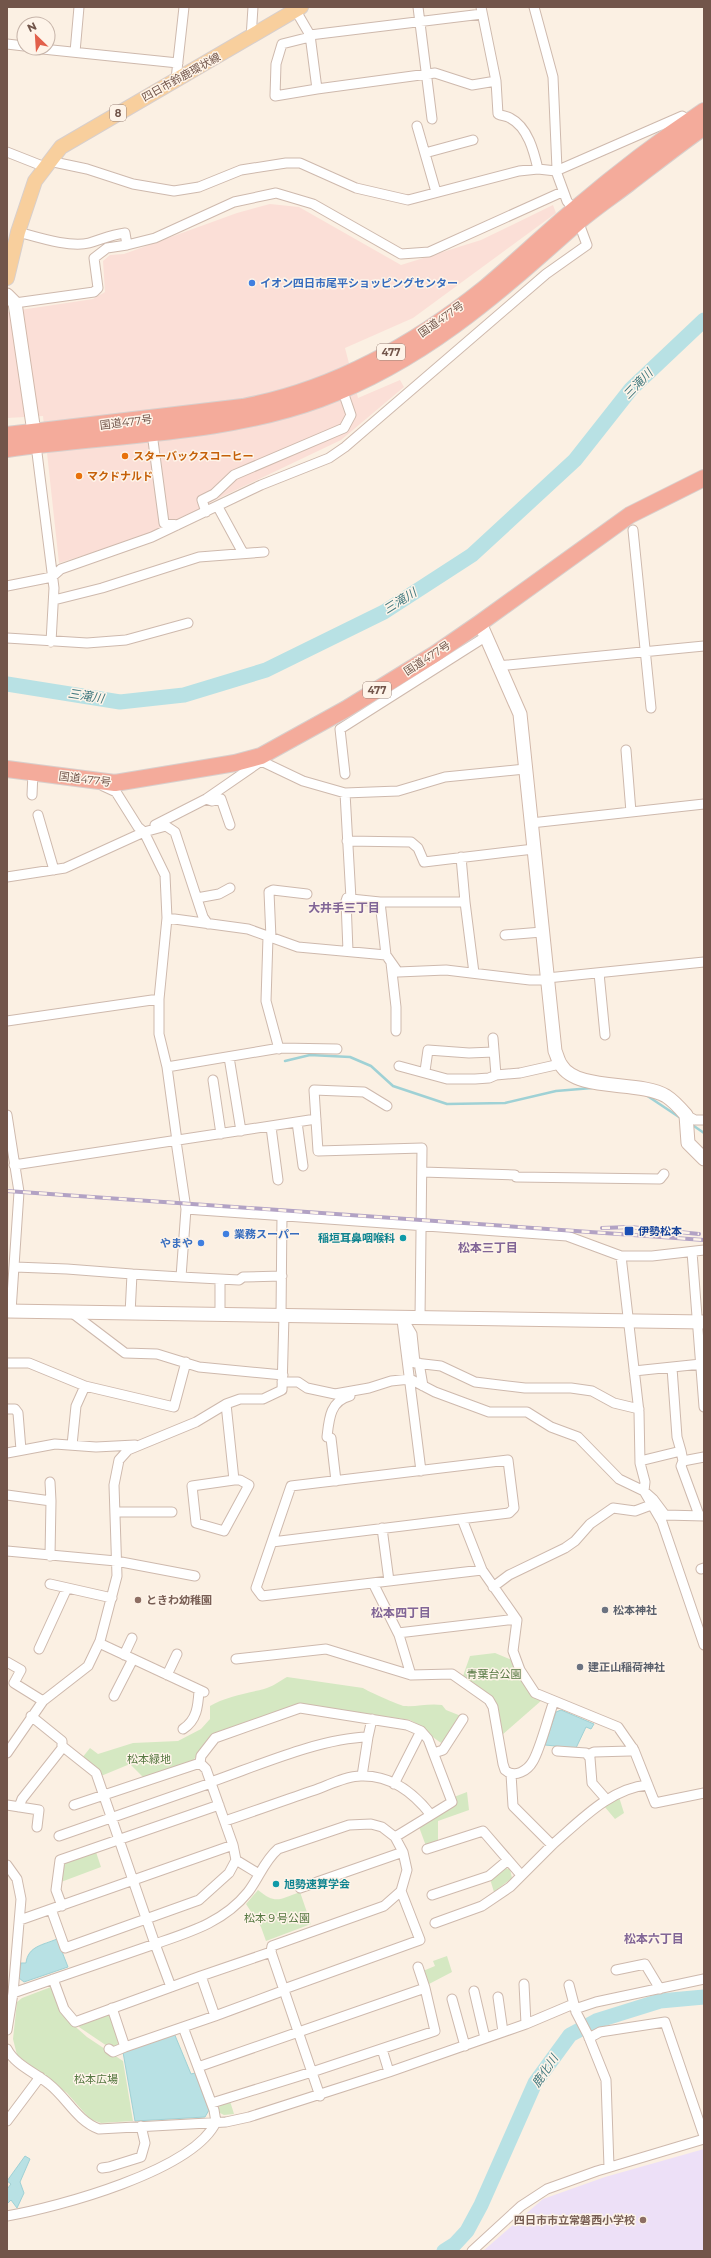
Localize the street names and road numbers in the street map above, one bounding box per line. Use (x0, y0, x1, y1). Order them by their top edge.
street label: 四日市鈴鹿環状線 (139, 50, 223, 104)
road number: 8 (110, 105, 126, 121)
street label: 国道477号 (415, 298, 467, 340)
road number: 477 (377, 344, 405, 360)
street label: 国道477号 (99, 412, 153, 432)
street label: 国道477号 (401, 638, 453, 678)
road number: 477 (363, 682, 391, 698)
street label: 国道477号 (58, 769, 112, 789)

